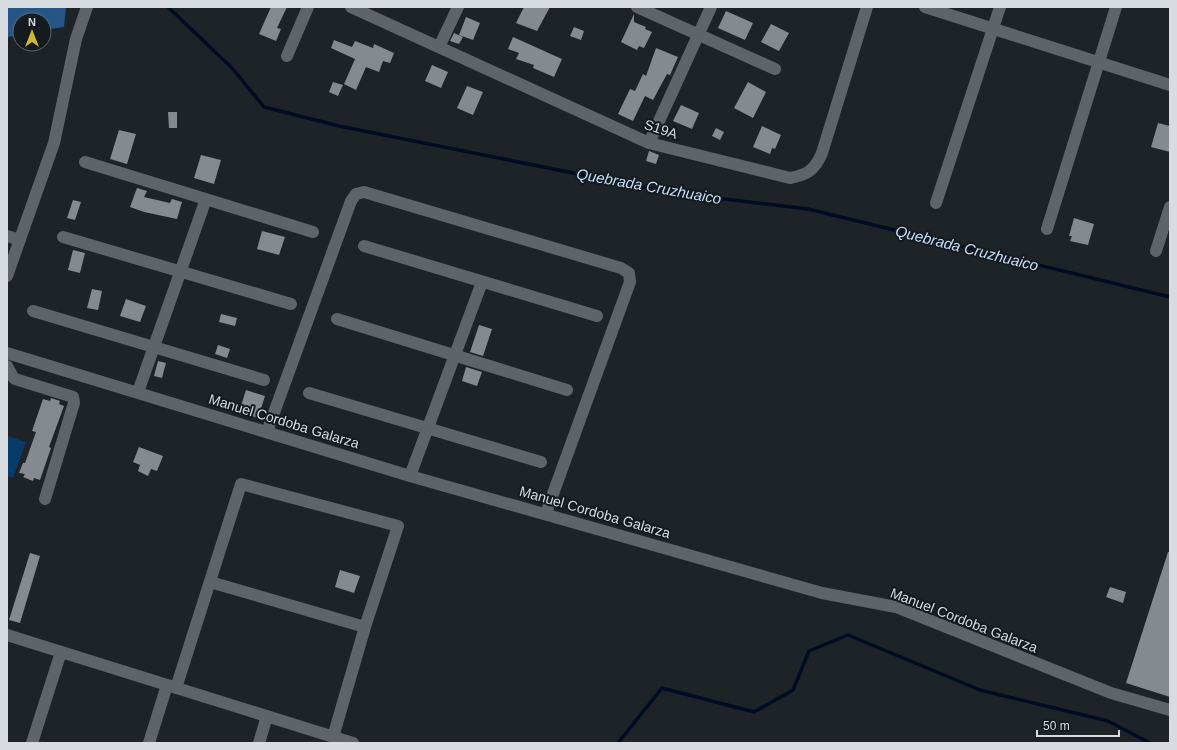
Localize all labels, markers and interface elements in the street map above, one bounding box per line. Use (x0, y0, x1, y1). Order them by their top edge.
north arrow (12, 12, 52, 52)
text: N (28, 16, 36, 28)
street label: S19A (642, 116, 680, 142)
water label: Quebrada Cruzhuaico (575, 165, 723, 207)
water label: Quebrada Cruzhuaico (894, 222, 1040, 274)
street label: Manuel Cordoba Galarza (207, 390, 361, 452)
street label: Manuel Cordoba Galarza (518, 483, 673, 541)
street label: Manuel Cordoba Galarza (888, 585, 1040, 656)
scale bar (1037, 712, 1119, 738)
text: 50 m (1043, 719, 1070, 733)

